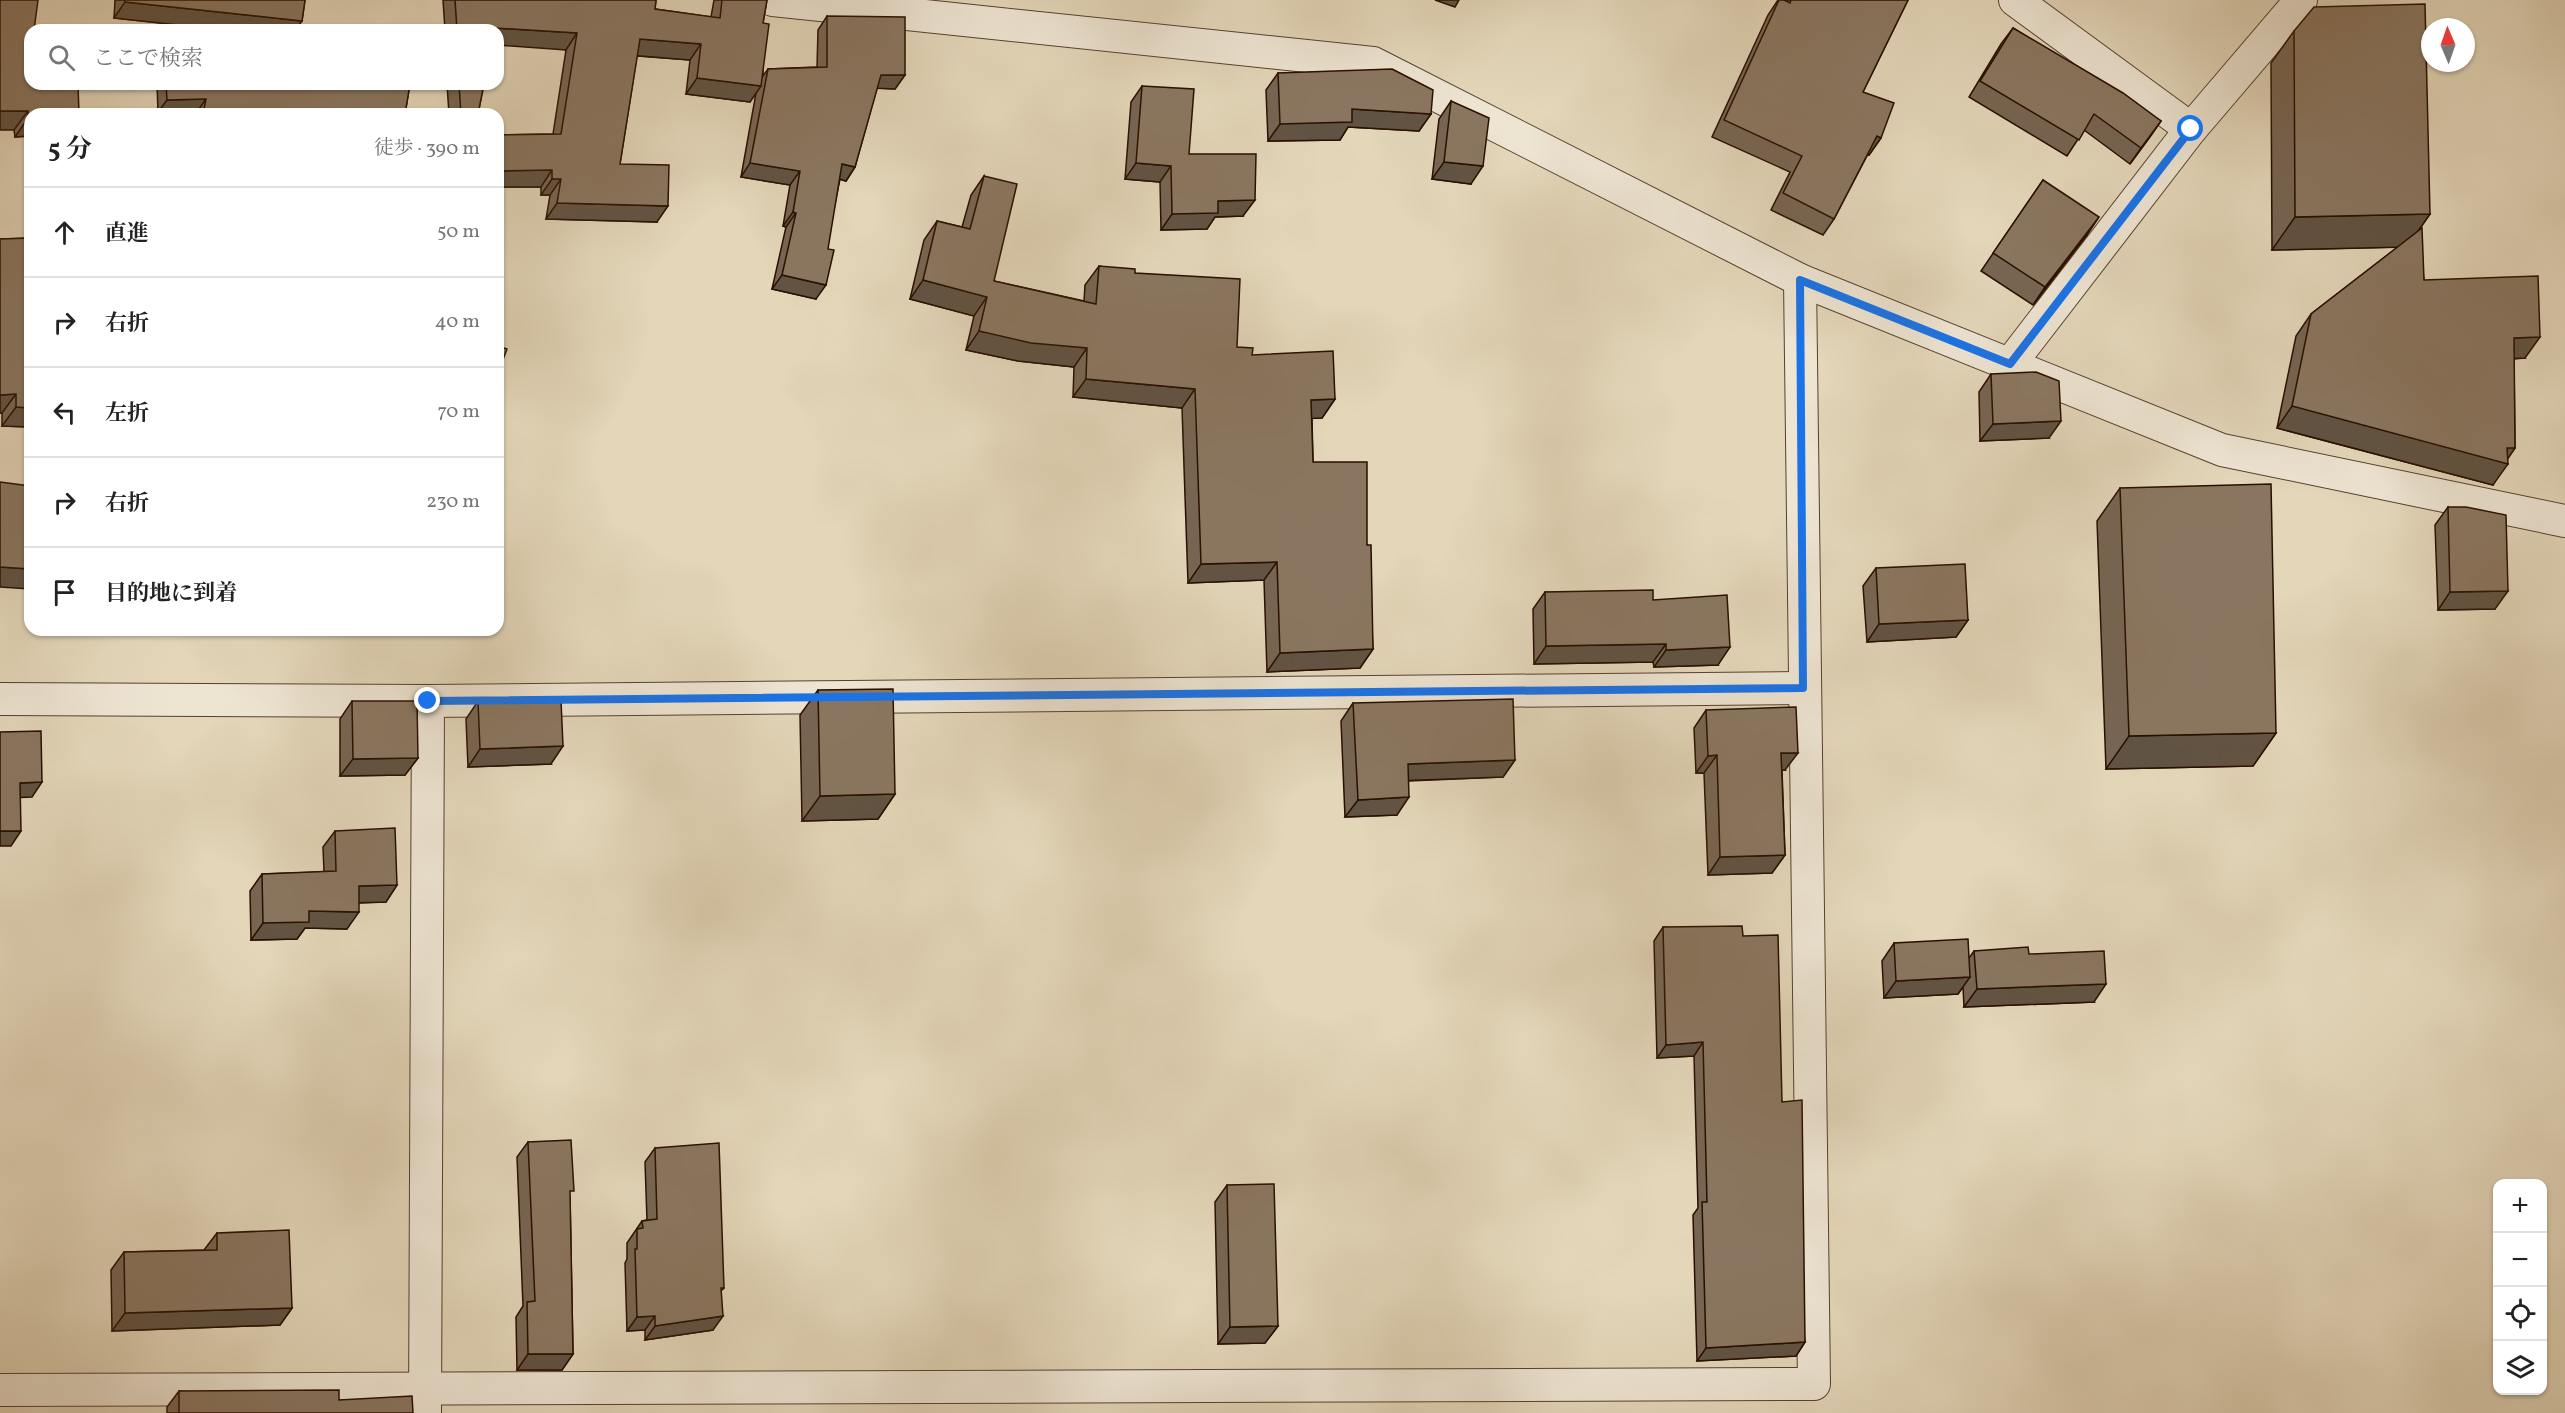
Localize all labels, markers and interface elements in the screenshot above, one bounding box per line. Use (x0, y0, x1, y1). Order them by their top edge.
north arrow (2421, 18, 2475, 72)
search box (24, 24, 504, 90)
icon: search (45, 41, 78, 74)
text: ここで検索 (93, 44, 203, 75)
route start (2177, 115, 2203, 141)
text: 5 分 (48, 132, 92, 168)
text: 徒歩 · 390 m (374, 135, 480, 163)
icon: ahead (48, 216, 81, 249)
text: 50 m (437, 218, 480, 246)
text: 直進 (105, 219, 149, 250)
icon: right (48, 306, 81, 339)
text: 40 m (435, 308, 480, 336)
text: 右折 (105, 309, 149, 340)
icon: left (48, 396, 81, 429)
text: 70 m (437, 398, 480, 426)
text: 左折 (105, 399, 149, 430)
icon: right (48, 486, 81, 519)
text: 230 m (426, 488, 480, 516)
text: 右折 (105, 489, 149, 520)
icon: arrive (48, 576, 81, 609)
text: 目的地に到着 (105, 579, 237, 610)
route end (414, 687, 440, 713)
map controls (2493, 1179, 2547, 1395)
button: + (2493, 1179, 2547, 1233)
button: − (2493, 1233, 2547, 1287)
button: locate (2493, 1287, 2547, 1341)
button: layers (2493, 1341, 2547, 1395)

